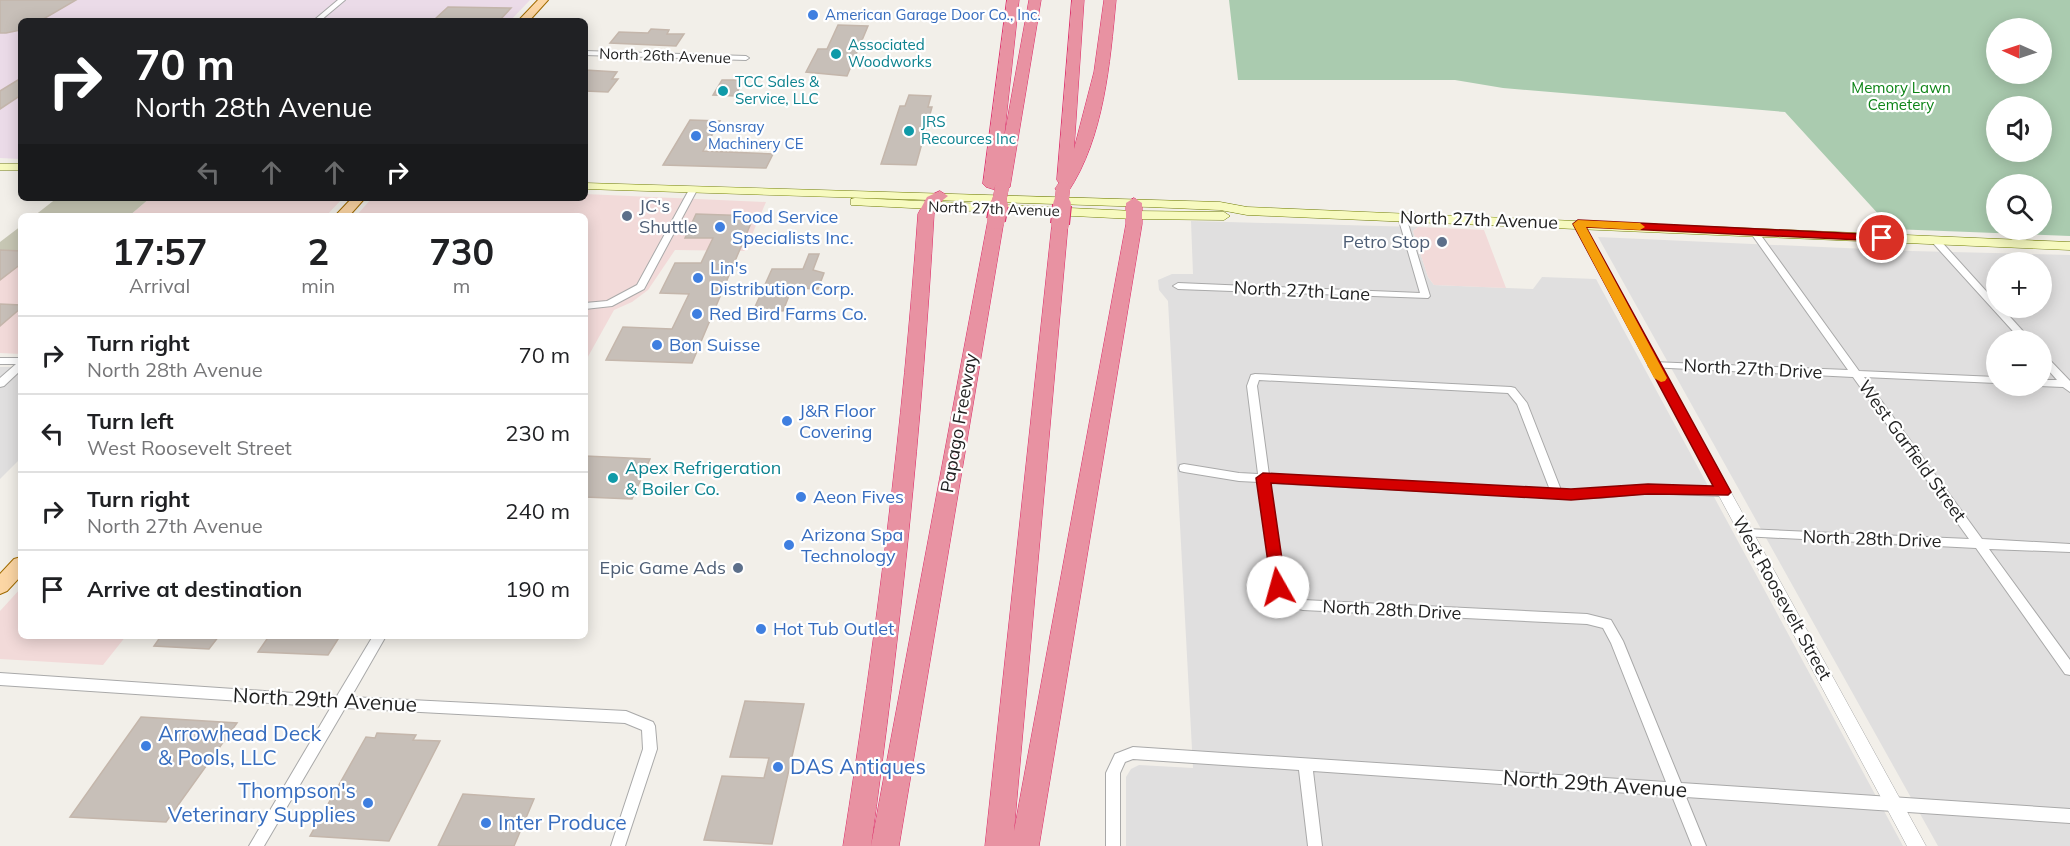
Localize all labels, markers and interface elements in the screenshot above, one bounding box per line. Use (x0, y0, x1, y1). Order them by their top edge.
place label: American Garage Door Co., Inc. (825, 5, 1041, 24)
marker: American Garage Door Co., Inc. (806, 8, 820, 22)
north arrow (1986, 18, 2052, 84)
map controls (1986, 18, 2052, 396)
place label: Associated Woodworks (848, 35, 932, 71)
text: 70 m (135, 38, 235, 91)
icon: right (36, 42, 114, 120)
street label: North 26th Avenue (599, 44, 731, 67)
marker: Associated Woodworks (829, 47, 843, 61)
place label: TCC Sales & Service, LLC (735, 72, 820, 108)
park label: Memory Lawn Cemetery (1851, 78, 1951, 114)
marker: TCC Sales & Service, LLC (716, 84, 730, 98)
text: North 28th Avenue (135, 90, 372, 124)
button: sound (1986, 96, 2052, 162)
place label: JRS Recources Inc (921, 112, 1016, 148)
place label: Sonsray Machinery CE (708, 117, 804, 153)
marker: JRS Recources Inc (902, 124, 916, 138)
marker: Sonsray Machinery CE (689, 129, 703, 143)
icon: left (192, 156, 225, 189)
icon: ahead (255, 156, 288, 189)
icon: ahead (318, 156, 351, 189)
icon: right (381, 156, 414, 189)
button: search (1986, 174, 2052, 240)
place label: JC's Shuttle (639, 194, 698, 238)
street label: North 27th Avenue (928, 197, 1060, 220)
place label: Food Service Specialists Inc. (732, 205, 854, 249)
street label: North 27th Avenue (1400, 205, 1558, 234)
marker: JC's Shuttle (620, 209, 634, 223)
pin (1856, 212, 1907, 263)
marker: Food Service Specialists Inc. (713, 220, 727, 234)
icon: arrive (1865, 221, 1898, 254)
text: 17:57 (112, 229, 207, 274)
text: 2 (307, 229, 329, 274)
text: 730 (429, 229, 494, 274)
place label: Petro Stop (1343, 230, 1430, 253)
marker: Petro Stop (1435, 235, 1449, 249)
button: + (1986, 252, 2052, 318)
place label: Lin's Distribution Corp. (710, 256, 854, 300)
marker: Lin's Distribution Corp. (691, 271, 705, 285)
text: Arrival (129, 273, 190, 298)
text: min (301, 273, 335, 298)
text: m (453, 273, 470, 298)
street label: North 27th Lane (1233, 275, 1371, 306)
place label: Red Bird Farms Co. (709, 302, 867, 325)
marker: Red Bird Farms Co. (690, 307, 704, 321)
text: Turn right (87, 329, 190, 357)
button: − (1986, 330, 2052, 396)
place label: Bon Suisse (669, 333, 760, 356)
marker: Bon Suisse (650, 338, 664, 352)
icon: right (36, 339, 69, 372)
text: 70 m (519, 341, 570, 369)
street label: Papago Freeway (935, 351, 982, 494)
street label: North 27th Drive (1683, 353, 1823, 384)
text: North 28th Avenue (87, 357, 263, 382)
street label: West Garfield Street (1853, 375, 1971, 526)
place label: J&R Floor Covering (799, 399, 876, 443)
text: Turn left (87, 407, 174, 435)
marker: J&R Floor Covering (780, 414, 794, 428)
icon: left (36, 417, 69, 450)
text: 230 m (505, 419, 570, 447)
text: West Roosevelt Street (87, 435, 292, 460)
place label: Apex Refrigeration & Boiler Co. (625, 456, 781, 500)
marker: Apex Refrigeration & Boiler Co. (606, 471, 620, 485)
text: Turn right (87, 485, 190, 513)
place label: Aeon Fives (813, 485, 904, 508)
marker: Aeon Fives (794, 490, 808, 504)
icon: right (36, 495, 69, 528)
text: 240 m (505, 497, 570, 525)
street label: West Roosevelt Street (1728, 512, 1837, 684)
text: North 27th Avenue (87, 513, 263, 538)
place label: Arizona Spa Technology (801, 523, 903, 567)
street label: North 28th Drive (1802, 525, 1942, 552)
marker: Arizona Spa Technology (782, 538, 796, 552)
position arrow (1246, 555, 1310, 619)
place label: Epic Game Ads (600, 556, 726, 579)
marker: Epic Game Ads (731, 561, 745, 575)
icon: arrive (36, 573, 69, 606)
text: Arrive at destination (87, 575, 302, 603)
text: 190 m (505, 575, 570, 603)
street label: North 28th Drive (1322, 594, 1462, 625)
place label: Hot Tub Outlet (773, 617, 894, 640)
marker: Hot Tub Outlet (754, 622, 768, 636)
street label: North 29th Avenue (232, 681, 418, 717)
place label: Arrowhead Deck & Pools, LLC (158, 720, 322, 770)
marker: Arrowhead Deck & Pools, LLC (139, 739, 153, 753)
place label: DAS Antiques (790, 753, 926, 779)
marker: DAS Antiques (771, 760, 785, 774)
street label: North 29th Avenue (1502, 764, 1688, 802)
place label: Thompson's Veterinary Supplies (168, 777, 356, 827)
marker: Thompson's Veterinary Supplies (361, 796, 375, 810)
place label: Inter Produce (498, 809, 627, 835)
marker: Inter Produce (479, 816, 493, 830)

